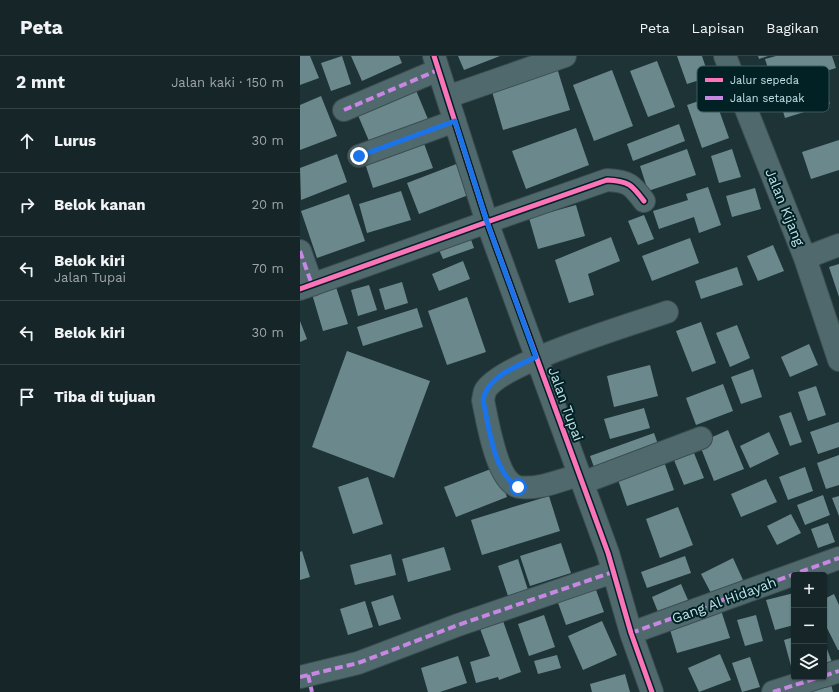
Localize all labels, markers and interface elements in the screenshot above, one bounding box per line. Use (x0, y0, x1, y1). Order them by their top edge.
text: Peta (20, 16, 63, 39)
text: Peta (640, 20, 670, 36)
text: Lapisan (692, 20, 744, 36)
text: Bagikan (766, 20, 819, 36)
legend (697, 66, 829, 112)
text: 2 mnt (16, 72, 65, 92)
text: Jalur sepeda (730, 74, 799, 87)
text: Jalan kaki · 150 m (171, 75, 284, 90)
text: Jalan setapak (730, 92, 805, 105)
icon: ahead (16, 130, 38, 152)
text: Lurus (54, 132, 96, 150)
text: 30 m (252, 133, 284, 148)
route end (350, 147, 368, 165)
street label: Jalan Kijang (762, 166, 808, 248)
icon: right (16, 194, 38, 216)
text: Belok kanan (54, 196, 145, 214)
text: 20 m (252, 197, 284, 212)
text: Belok kiri (54, 252, 125, 270)
icon: left (16, 258, 38, 280)
text: 70 m (252, 261, 284, 276)
text: Jalan Tupai (54, 270, 126, 285)
icon: left (16, 322, 38, 344)
text: Belok kiri (54, 324, 125, 342)
text: 30 m (252, 325, 284, 340)
street label: Jalan Tupai (545, 365, 587, 443)
icon: arrive (16, 386, 38, 408)
text: Tiba di tujuan (54, 388, 156, 406)
route start (509, 478, 527, 496)
map controls (791, 572, 827, 680)
button: + (791, 572, 827, 608)
street label: Gang Al Hidayah (670, 574, 778, 626)
button: − (791, 608, 827, 644)
button: layers (791, 644, 827, 680)

